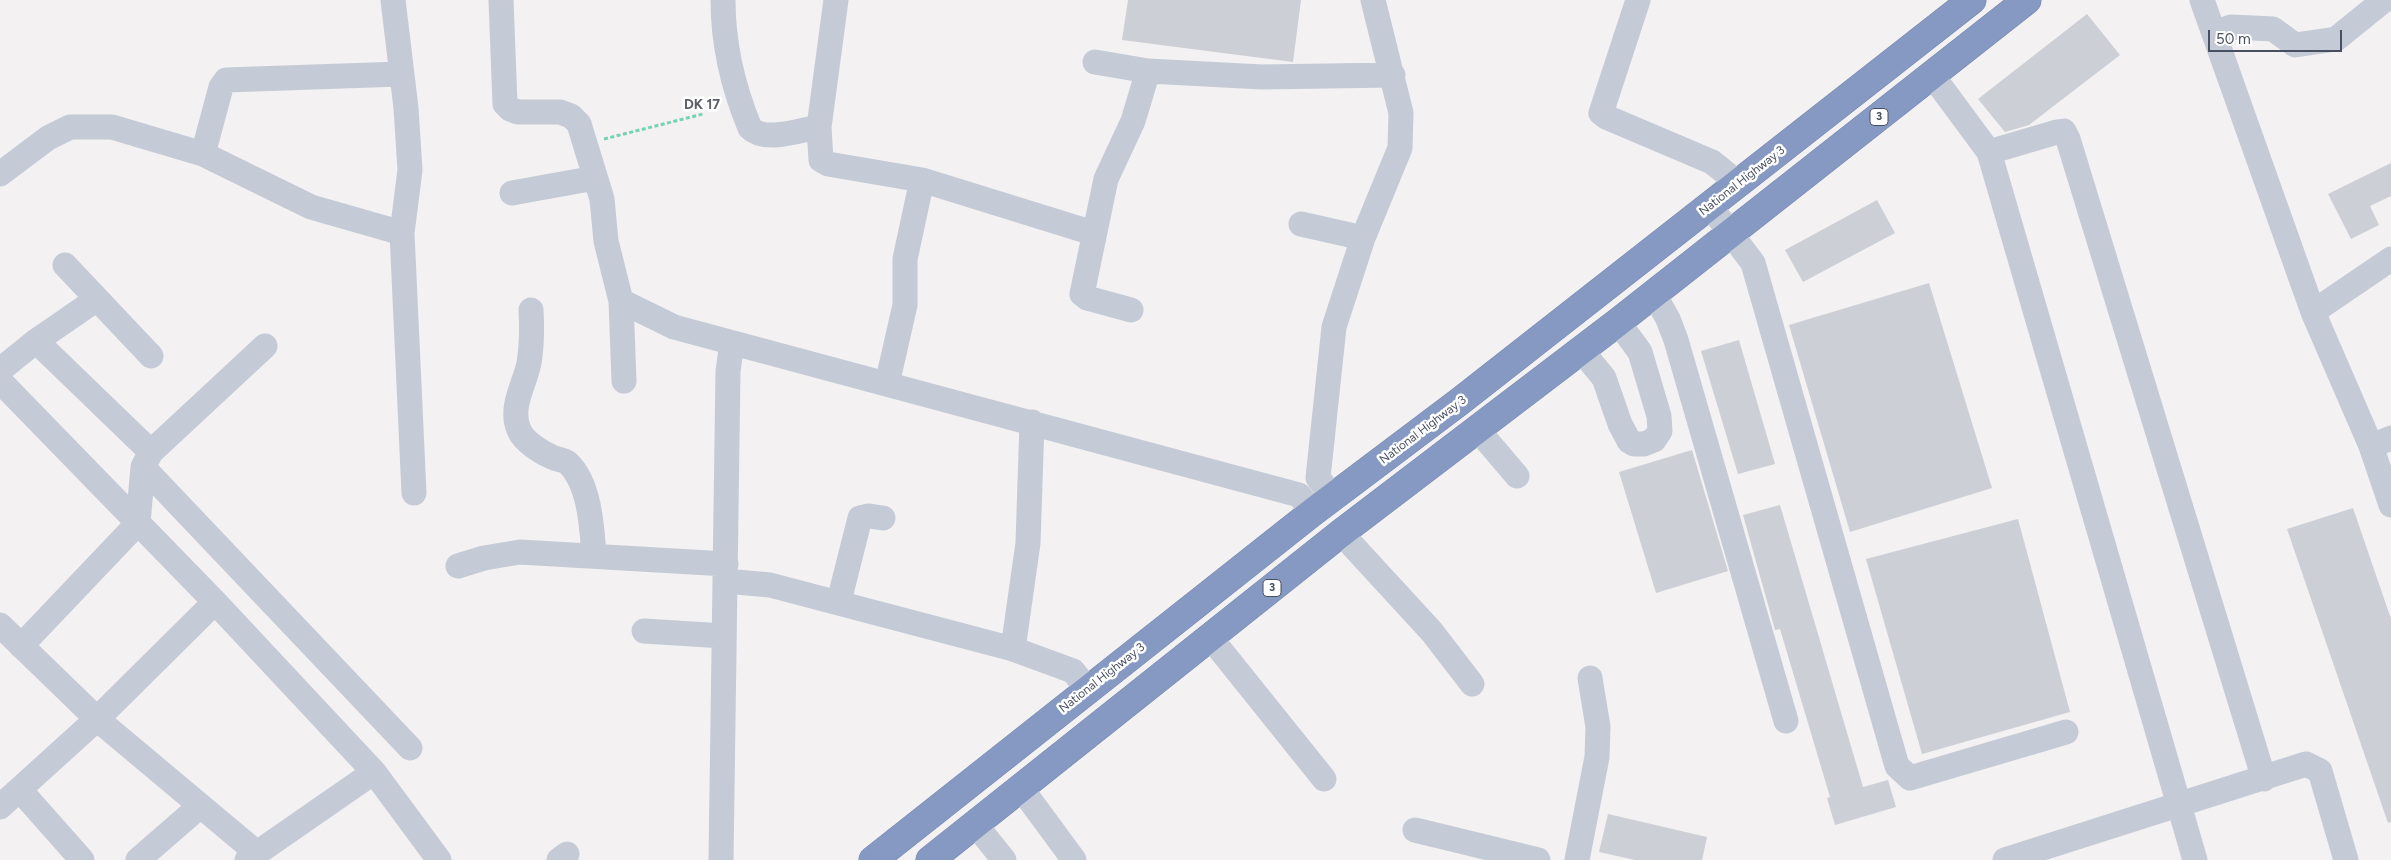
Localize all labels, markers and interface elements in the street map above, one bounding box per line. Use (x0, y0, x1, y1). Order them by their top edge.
scale bar (2211, 20, 2345, 52)
text: 50 m (2216, 30, 2251, 48)
district label: DK 17 (684, 97, 720, 113)
road number: 3 (1870, 108, 1888, 125)
street label: National Highway 3 (1696, 143, 1788, 219)
street label: National Highway 3 (1377, 393, 1469, 467)
road number: 3 (1263, 580, 1281, 596)
street label: National Highway 3 (1056, 640, 1148, 716)

